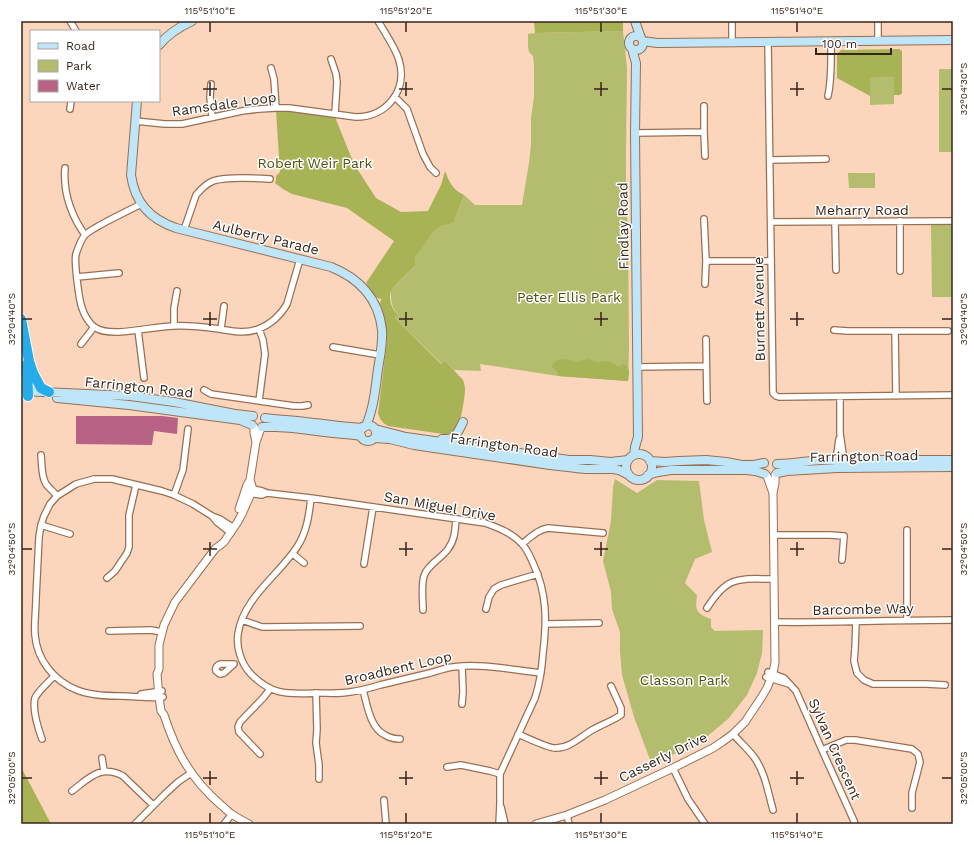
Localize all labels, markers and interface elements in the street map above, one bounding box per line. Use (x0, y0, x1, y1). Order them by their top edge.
text: 115°51'10"E (185, 5, 235, 16)
text: 115°51'20"E (380, 5, 432, 16)
text: 115°51'30"E (575, 5, 627, 16)
text: 115°51'40"E (771, 5, 823, 16)
legend (30, 30, 160, 102)
scale bar (816, 30, 891, 56)
text: 100 m (822, 37, 857, 51)
text: Road (66, 39, 95, 53)
text: Park (66, 59, 92, 73)
text: 32°04'30"S (958, 63, 969, 115)
text: Water (66, 79, 101, 93)
street label: Ramsdale Loop (171, 89, 277, 119)
park label: Robert Weir Park (258, 155, 373, 171)
street label: Findlay Road (614, 182, 632, 270)
street label: Meharry Road (815, 202, 909, 218)
street label: Aulberry Parade (211, 216, 321, 258)
street label: Burnett Avenue (750, 257, 768, 361)
park label: Peter Ellis Park (517, 289, 621, 305)
text: 32°04'40"S (6, 293, 17, 345)
text: 32°04'40"S (958, 293, 969, 345)
street label: Farrington Road (84, 373, 194, 401)
street label: Farrington Road (449, 429, 559, 461)
street label: Farrington Road (809, 447, 919, 465)
street label: San Miguel Drive (383, 488, 497, 524)
text: 32°04'50"S (6, 523, 17, 575)
text: 32°04'50"S (958, 523, 969, 575)
street label: Barcombe Way (812, 600, 914, 618)
street label: Broadbent Loop (343, 648, 453, 688)
park label: Classon Park (640, 672, 728, 688)
street label: Sylvan Crescent (805, 696, 865, 802)
street label: Casserly Drive (616, 729, 710, 785)
text: 32°05'00"S (6, 751, 17, 805)
text: 32°05'00"S (958, 751, 969, 805)
text: 115°51'10"E (185, 829, 235, 840)
text: 115°51'20"E (380, 829, 432, 840)
text: 115°51'30"E (575, 829, 627, 840)
text: 115°51'40"E (771, 829, 823, 840)

